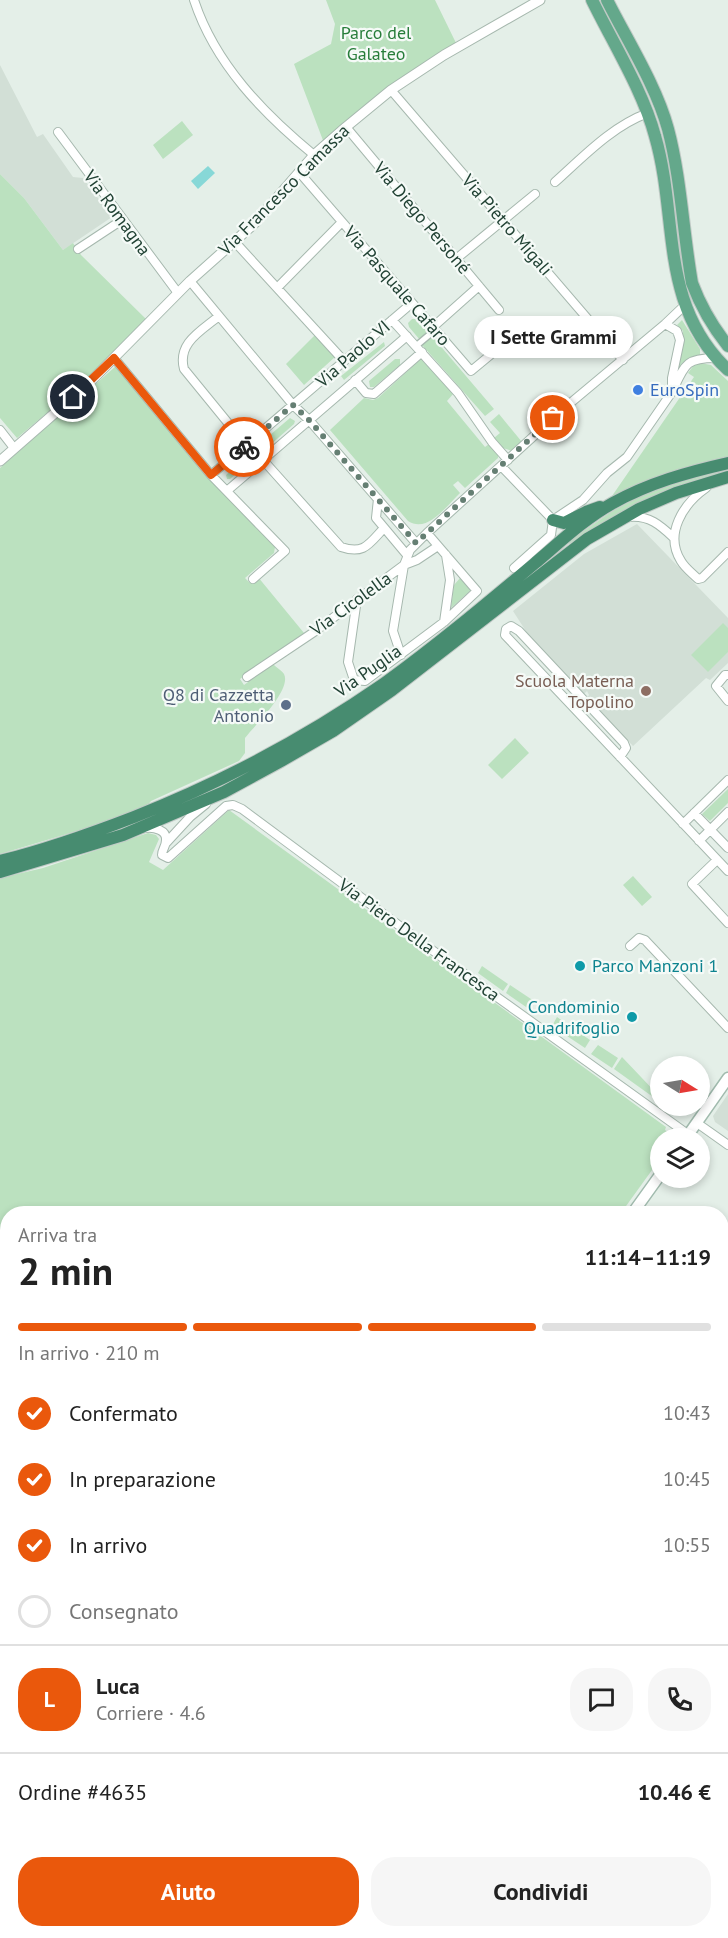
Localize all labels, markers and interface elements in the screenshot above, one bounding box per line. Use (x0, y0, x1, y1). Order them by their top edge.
park label: Parco del Galateo (341, 21, 412, 65)
street label: Via Francesco Camassa (213, 119, 354, 261)
street label: Via Diego Personé (368, 156, 476, 278)
street label: Via Romagna (78, 165, 156, 260)
street label: Via Pietro Migali (456, 168, 558, 280)
street label: Via Pasquale Cafaro (338, 220, 456, 350)
street label: Via Paolo VI (310, 315, 395, 393)
callout: I Sette Grammi (474, 316, 632, 358)
text: I Sette Grammi (490, 324, 617, 350)
pin (47, 371, 98, 422)
place label: EuroSpin (650, 378, 719, 401)
icon: home (56, 380, 89, 413)
marker: EuroSpin (631, 383, 645, 397)
pin (527, 392, 578, 443)
icon: bag (536, 401, 569, 434)
courier (214, 417, 274, 477)
icon: bike (228, 431, 261, 464)
street label: Via Cicolella (305, 566, 396, 641)
street label: Via Puglia (329, 639, 406, 703)
place label: Scuola Materna Topolino (515, 669, 634, 713)
place label: Q8 di Cazzetta Antonio (163, 683, 274, 727)
marker: Scuola Materna Topolino (639, 684, 653, 698)
marker: Q8 di Cazzetta Antonio (279, 698, 293, 712)
street label: Via Piero Della Francesca (333, 873, 505, 1006)
place label: Parco Manzoni 1 (592, 954, 718, 977)
marker: Parco Manzoni 1 (573, 959, 587, 973)
place label: Condominio Quadrifoglio (524, 995, 620, 1039)
marker: Condominio Quadrifoglio (625, 1010, 639, 1024)
north arrow (650, 1056, 710, 1116)
map controls (650, 1056, 710, 1188)
button: layers (650, 1128, 710, 1188)
text: Arriva tra (18, 1222, 97, 1248)
text: 11:14–11:19 (585, 1243, 711, 1271)
text: 2 min (18, 1245, 113, 1296)
text: In arrivo · 210 m (18, 1340, 159, 1366)
icon: check (18, 1397, 51, 1430)
text: Confermato (69, 1399, 178, 1427)
text: 10:43 (663, 1400, 711, 1426)
icon: check (18, 1463, 51, 1496)
text: In preparazione (69, 1465, 216, 1493)
text: 10:45 (663, 1466, 711, 1492)
icon: check (18, 1529, 51, 1562)
text: In arrivo (69, 1531, 147, 1559)
text: 10:55 (663, 1532, 711, 1558)
text: Consegnato (69, 1597, 179, 1625)
button: chat (570, 1668, 633, 1731)
button: phone (648, 1668, 711, 1731)
text: Luca (96, 1672, 140, 1700)
text: L (44, 1685, 55, 1713)
text: Corriere · 4.6 (96, 1700, 206, 1726)
text: Ordine #4635 (18, 1778, 147, 1806)
text: 10.46 € (638, 1778, 711, 1806)
button: Aiuto (18, 1857, 359, 1926)
button: Condividi (371, 1857, 711, 1926)

